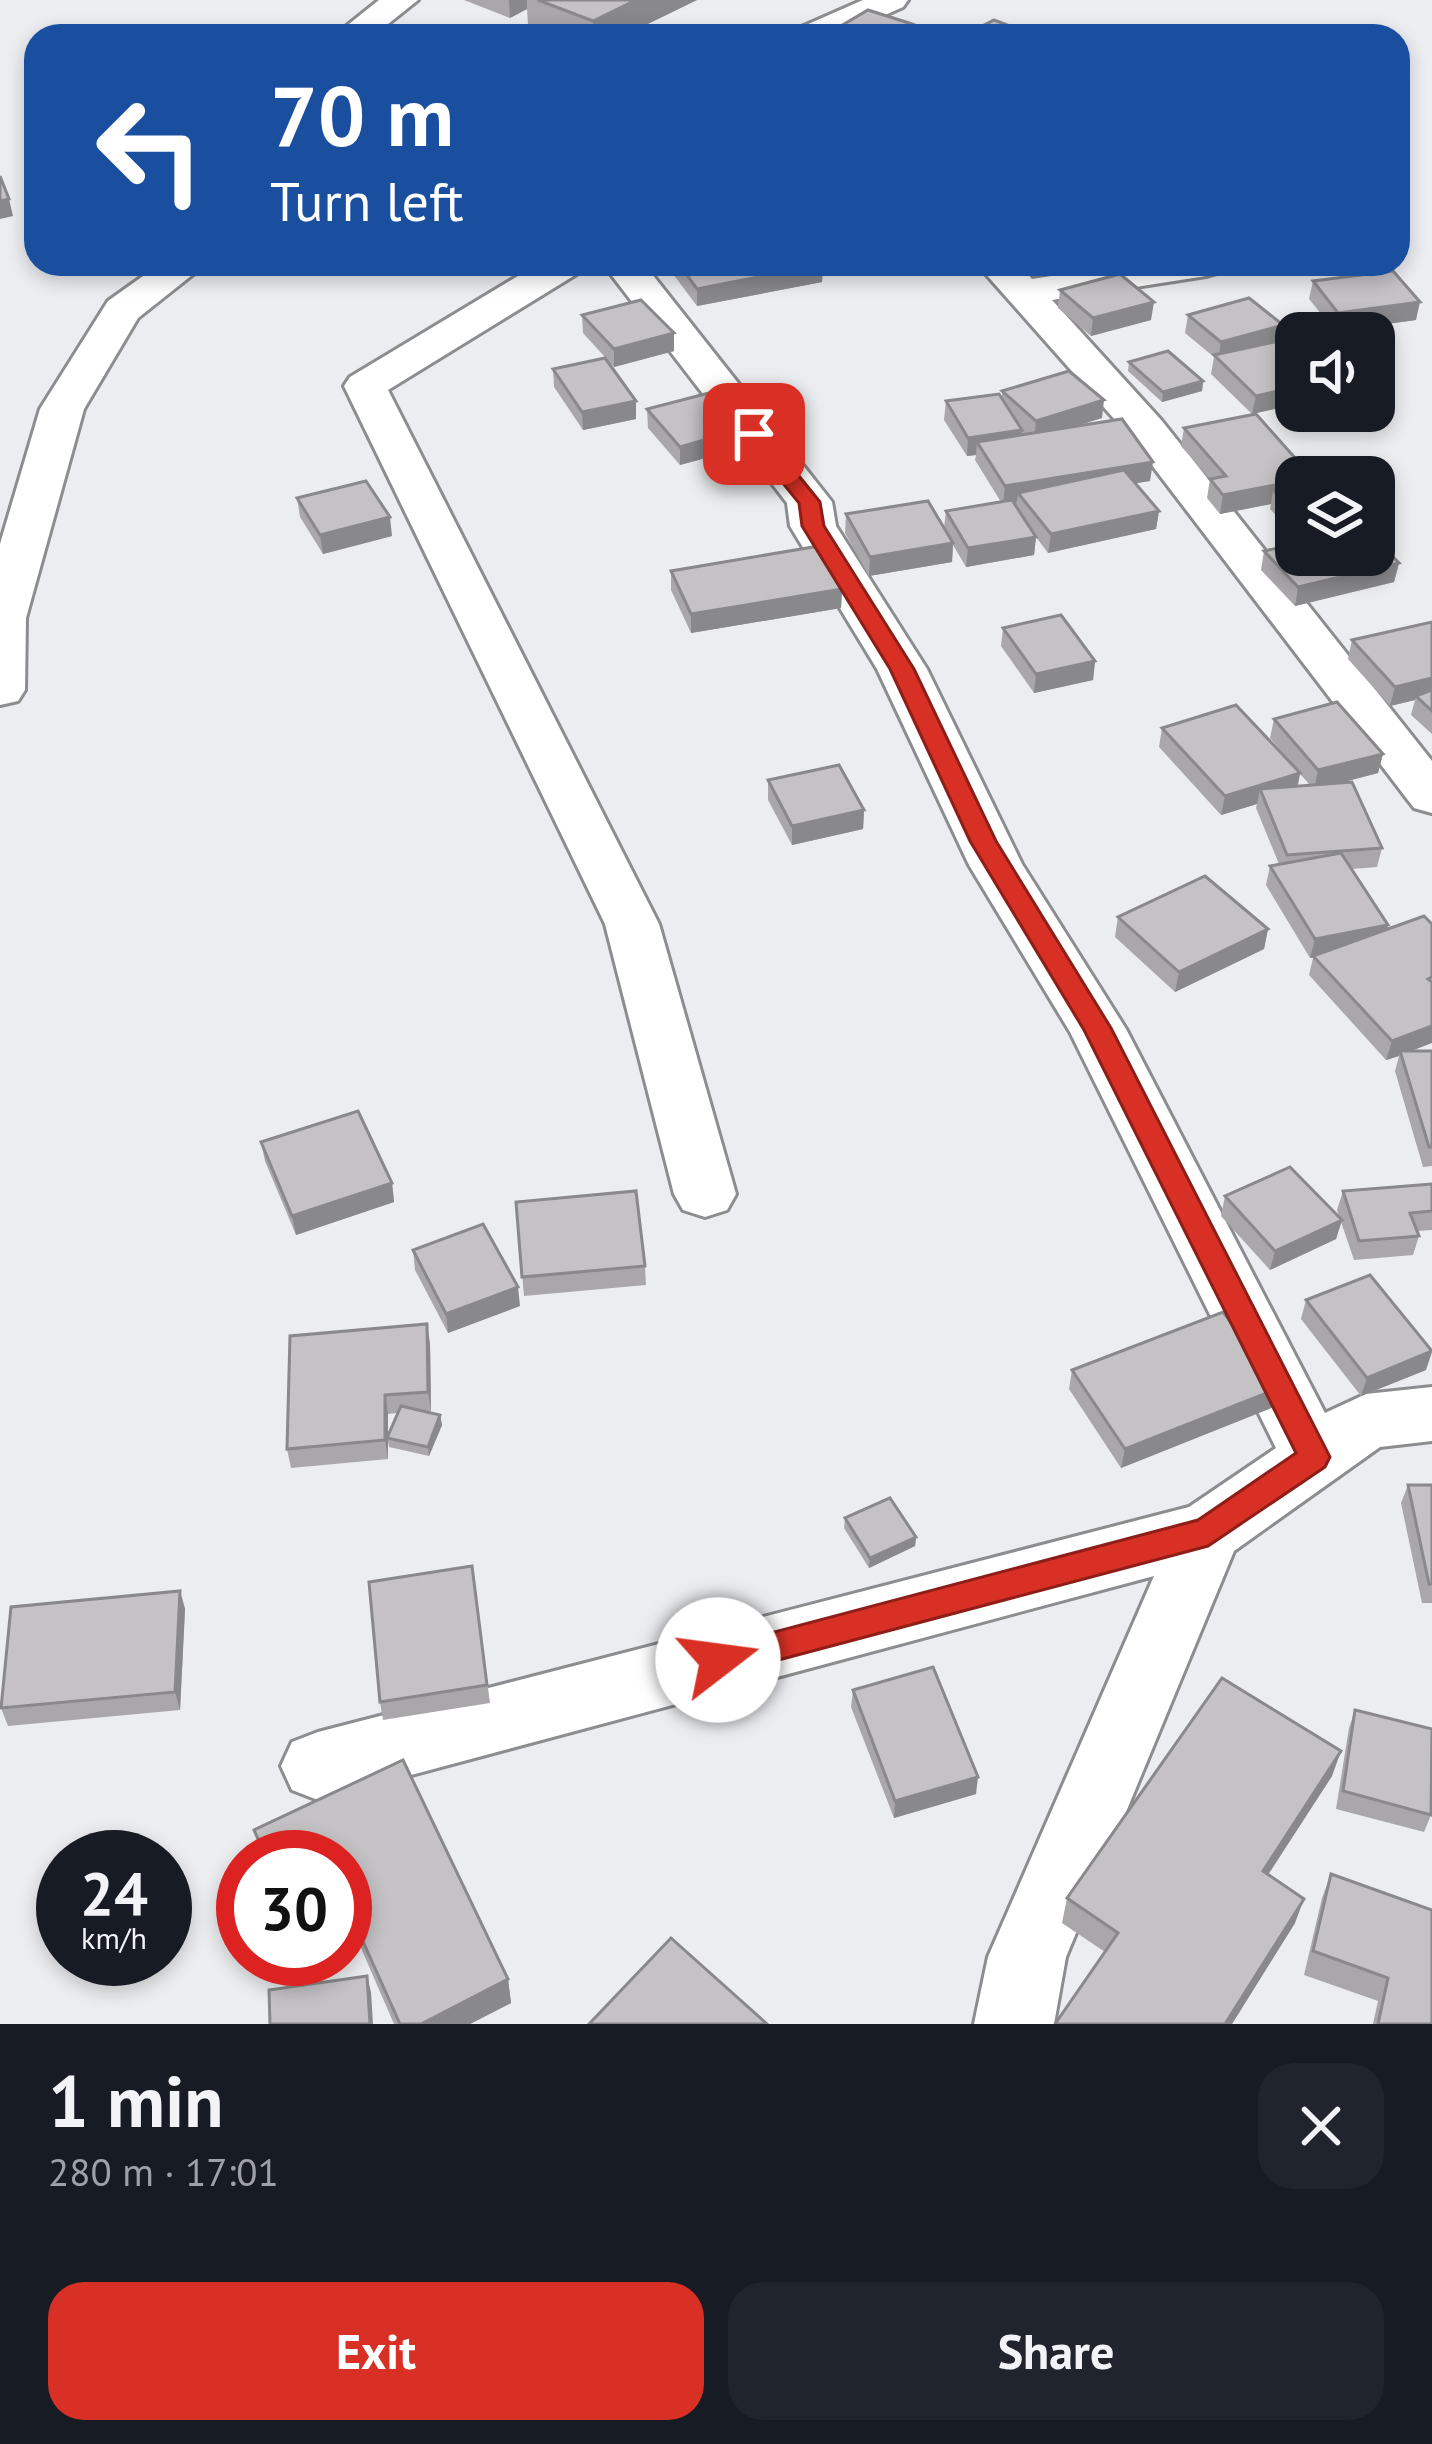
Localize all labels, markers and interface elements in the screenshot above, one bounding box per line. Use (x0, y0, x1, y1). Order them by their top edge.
text: 70 m (270, 60, 454, 169)
icon: left (72, 72, 228, 228)
text: Turn left (270, 166, 464, 236)
map controls (1275, 312, 1395, 576)
button: sound (1275, 312, 1395, 432)
pin (703, 383, 805, 485)
icon: arrive (721, 401, 787, 467)
button: layers (1275, 456, 1395, 576)
position arrow (655, 1597, 781, 1723)
speed limit sign: 30 (216, 1830, 372, 1986)
text: 24 (80, 1854, 148, 1932)
text: km/h (81, 1918, 147, 1957)
text: 1 min (48, 2054, 224, 2147)
button: close (1258, 2063, 1384, 2189)
text: 280 m · 17:01 (48, 2146, 279, 2197)
button: Exit (48, 2282, 704, 2420)
button: Share (728, 2282, 1384, 2420)

